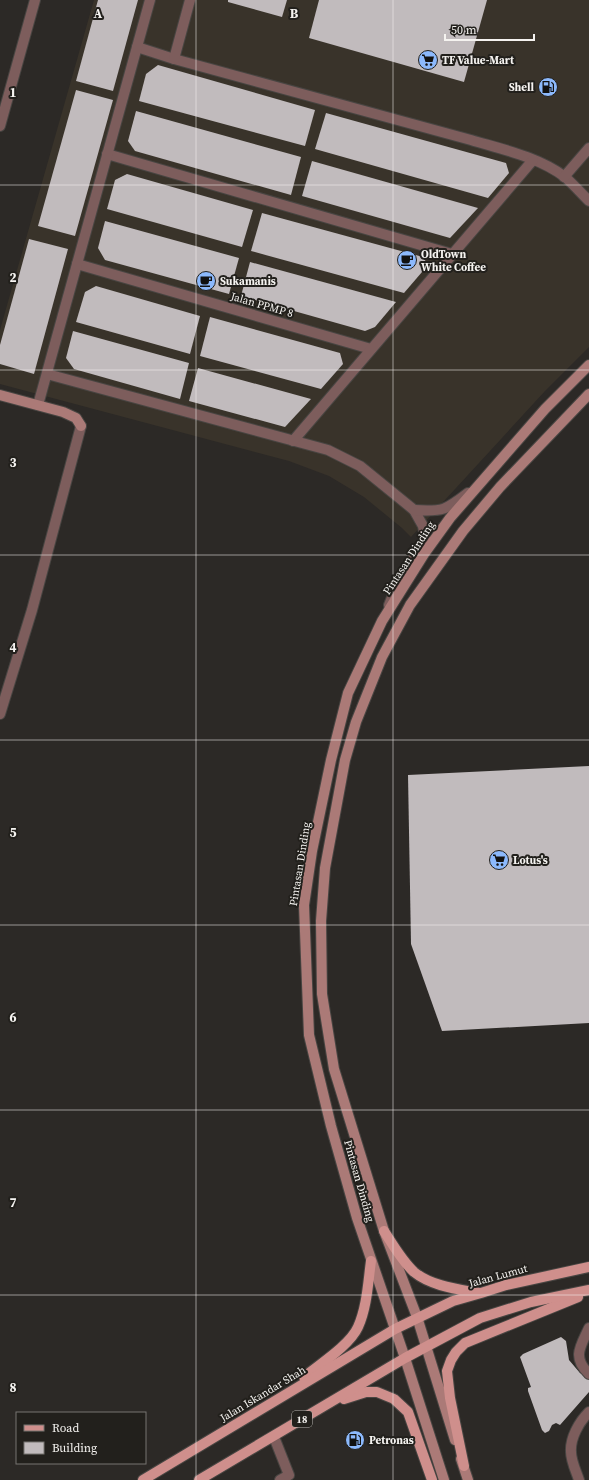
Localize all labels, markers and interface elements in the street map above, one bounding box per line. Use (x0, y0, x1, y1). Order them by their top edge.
text: A (94, 5, 103, 22)
text: B (290, 5, 299, 22)
scale bar (445, 16, 534, 42)
text: 50 m (451, 22, 477, 38)
supermarket icon: TF Value-Mart (417, 49, 439, 71)
place label: TF Value-Mart (442, 53, 515, 68)
fuel station icon: Shell (537, 76, 559, 98)
place label: Shell (509, 80, 534, 95)
text: 1 (9, 84, 17, 101)
place label: OldTown White Coffee (421, 247, 486, 275)
cafe icon: OldTown White Coffee (396, 249, 418, 271)
text: 2 (9, 269, 17, 286)
cafe icon: Sukamanis (195, 270, 217, 292)
place label: Sukamanis (220, 274, 276, 289)
street label: Jalan PPMP 8 (228, 289, 295, 321)
text: 3 (9, 454, 17, 471)
street label: Pintasan Dinding (380, 518, 439, 598)
text: 4 (9, 639, 17, 656)
street label: Pintasan Dinding (286, 821, 314, 907)
text: 5 (9, 824, 17, 841)
supermarket icon: Lotus's (488, 849, 510, 871)
place label: Lotus's (513, 853, 548, 868)
text: 6 (9, 1009, 17, 1026)
street label: Pintasan Dinding (340, 1138, 378, 1224)
text: 7 (9, 1194, 17, 1211)
street label: Jalan Lumut (466, 1261, 529, 1291)
street label: Jalan Iskandar Shah (217, 1362, 309, 1426)
text: 8 (9, 1379, 17, 1396)
road number: 18 (292, 1411, 312, 1427)
legend (16, 1412, 146, 1464)
text: Road (52, 1420, 79, 1436)
fuel station icon: Petronas (344, 1429, 366, 1451)
place label: Petronas (369, 1433, 414, 1448)
text: Building (52, 1440, 97, 1456)

